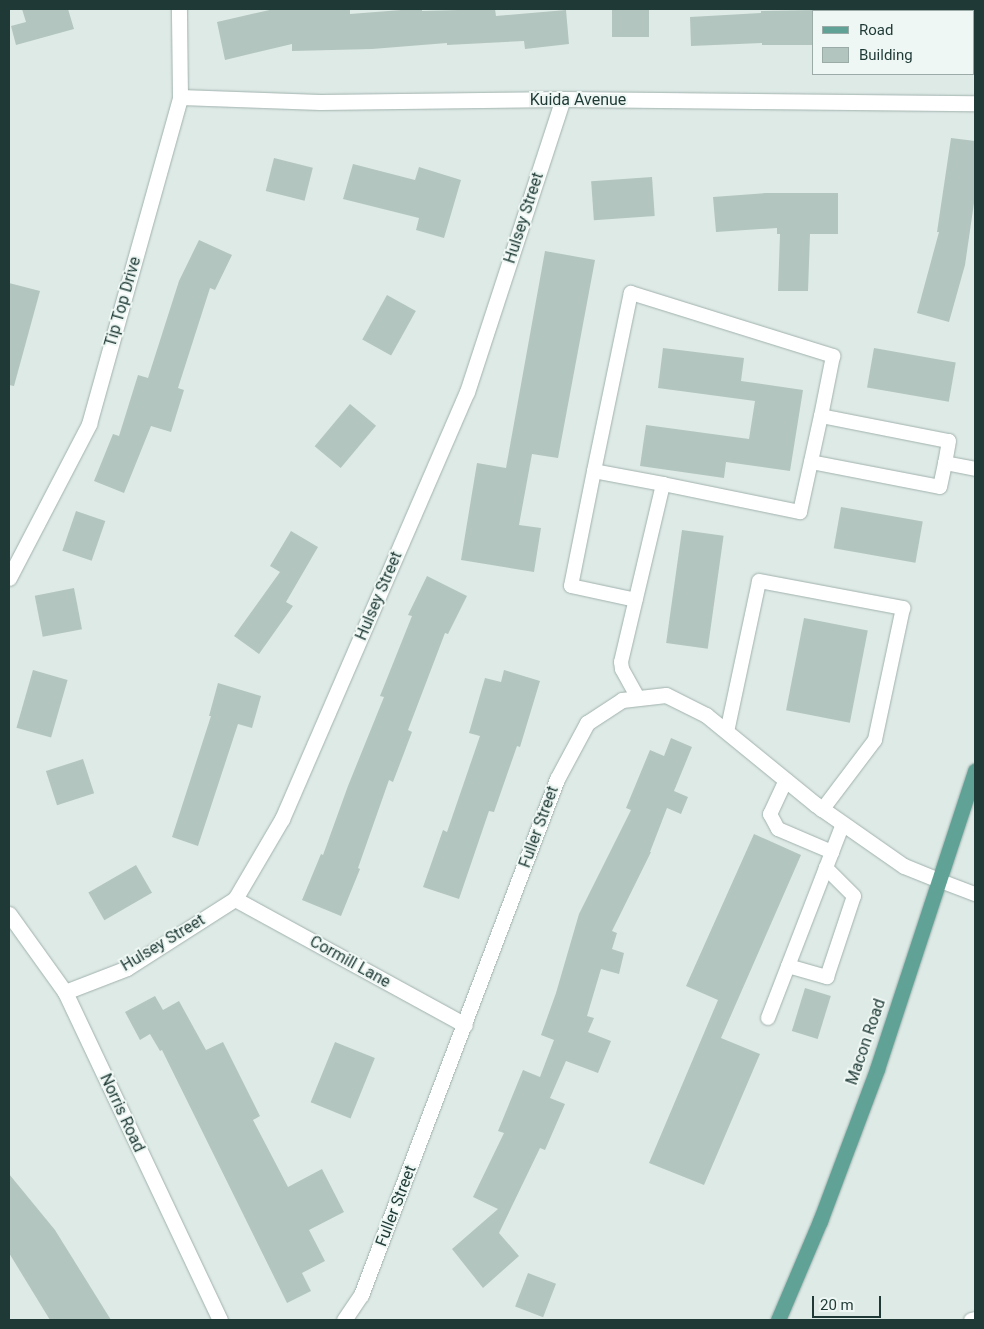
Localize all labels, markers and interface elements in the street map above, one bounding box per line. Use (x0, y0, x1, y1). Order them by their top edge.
legend (812, 10, 974, 75)
text: Road (859, 21, 893, 39)
text: Building (859, 46, 913, 64)
street label: Kuida Avenue (530, 90, 626, 110)
street label: Hulsey Street (500, 170, 548, 266)
street label: Tip Top Drive (101, 255, 145, 349)
street label: Hulsey Street (352, 549, 406, 643)
street label: Fuller Street (515, 784, 563, 870)
street label: Hulsey Street (118, 910, 208, 976)
street label: Cormill Lane (306, 932, 394, 992)
street label: Macon Road (842, 996, 890, 1088)
street label: Norris Road (96, 1071, 148, 1155)
street label: Fuller Street (372, 1163, 420, 1249)
scale bar (814, 1286, 883, 1318)
text: 20 m (820, 1296, 854, 1314)

